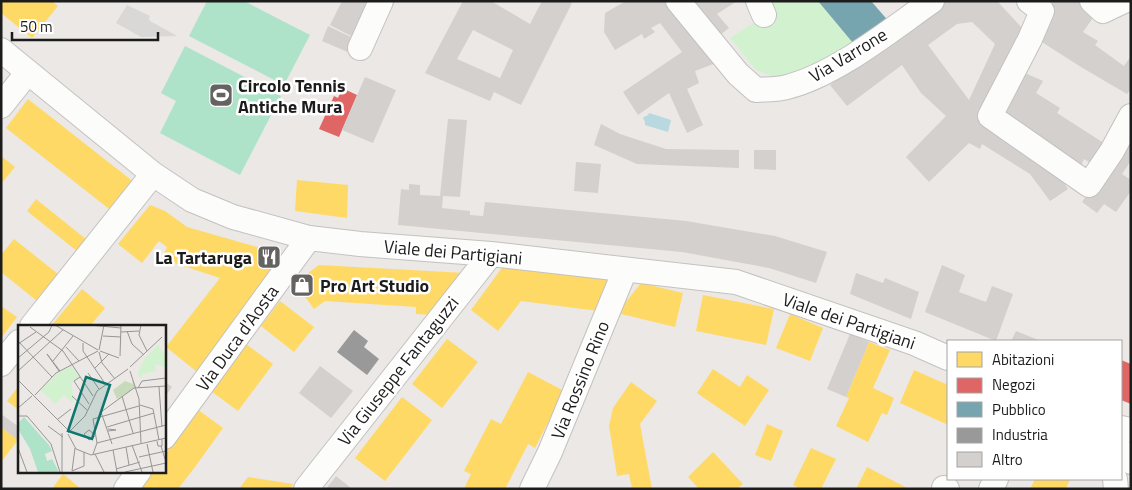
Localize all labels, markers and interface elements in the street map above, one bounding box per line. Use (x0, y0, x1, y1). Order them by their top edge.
scale bar (12, 10, 159, 42)
text: 50 m (20, 15, 53, 38)
street label: Via Varrone (804, 21, 892, 89)
place label: Circolo Tennis Antiche Mura (238, 72, 346, 120)
sports icon: Circolo Tennis Antiche Mura (208, 82, 234, 108)
street label: Viale dei Partigiani (383, 232, 523, 272)
place label: La Tartaruga (155, 244, 252, 271)
restaurant icon: La Tartaruga (256, 244, 282, 270)
shop icon: Pro Art Studio (289, 272, 315, 298)
place label: Pro Art Studio (320, 272, 429, 299)
street label: Via Duca d'Aosta (189, 279, 285, 397)
street label: Viale dei Partigiani (779, 286, 919, 356)
street label: Via Giuseppe Fantaguzzi (331, 290, 465, 452)
street label: Via Rossino Rino (544, 317, 616, 443)
inset map (18, 325, 165, 472)
legend (947, 340, 1122, 480)
text: Abitazioni (992, 348, 1054, 371)
text: Negozi (992, 373, 1035, 396)
text: Pubblico (992, 398, 1046, 421)
text: Industria (992, 423, 1048, 446)
text: Altro (992, 448, 1023, 471)

